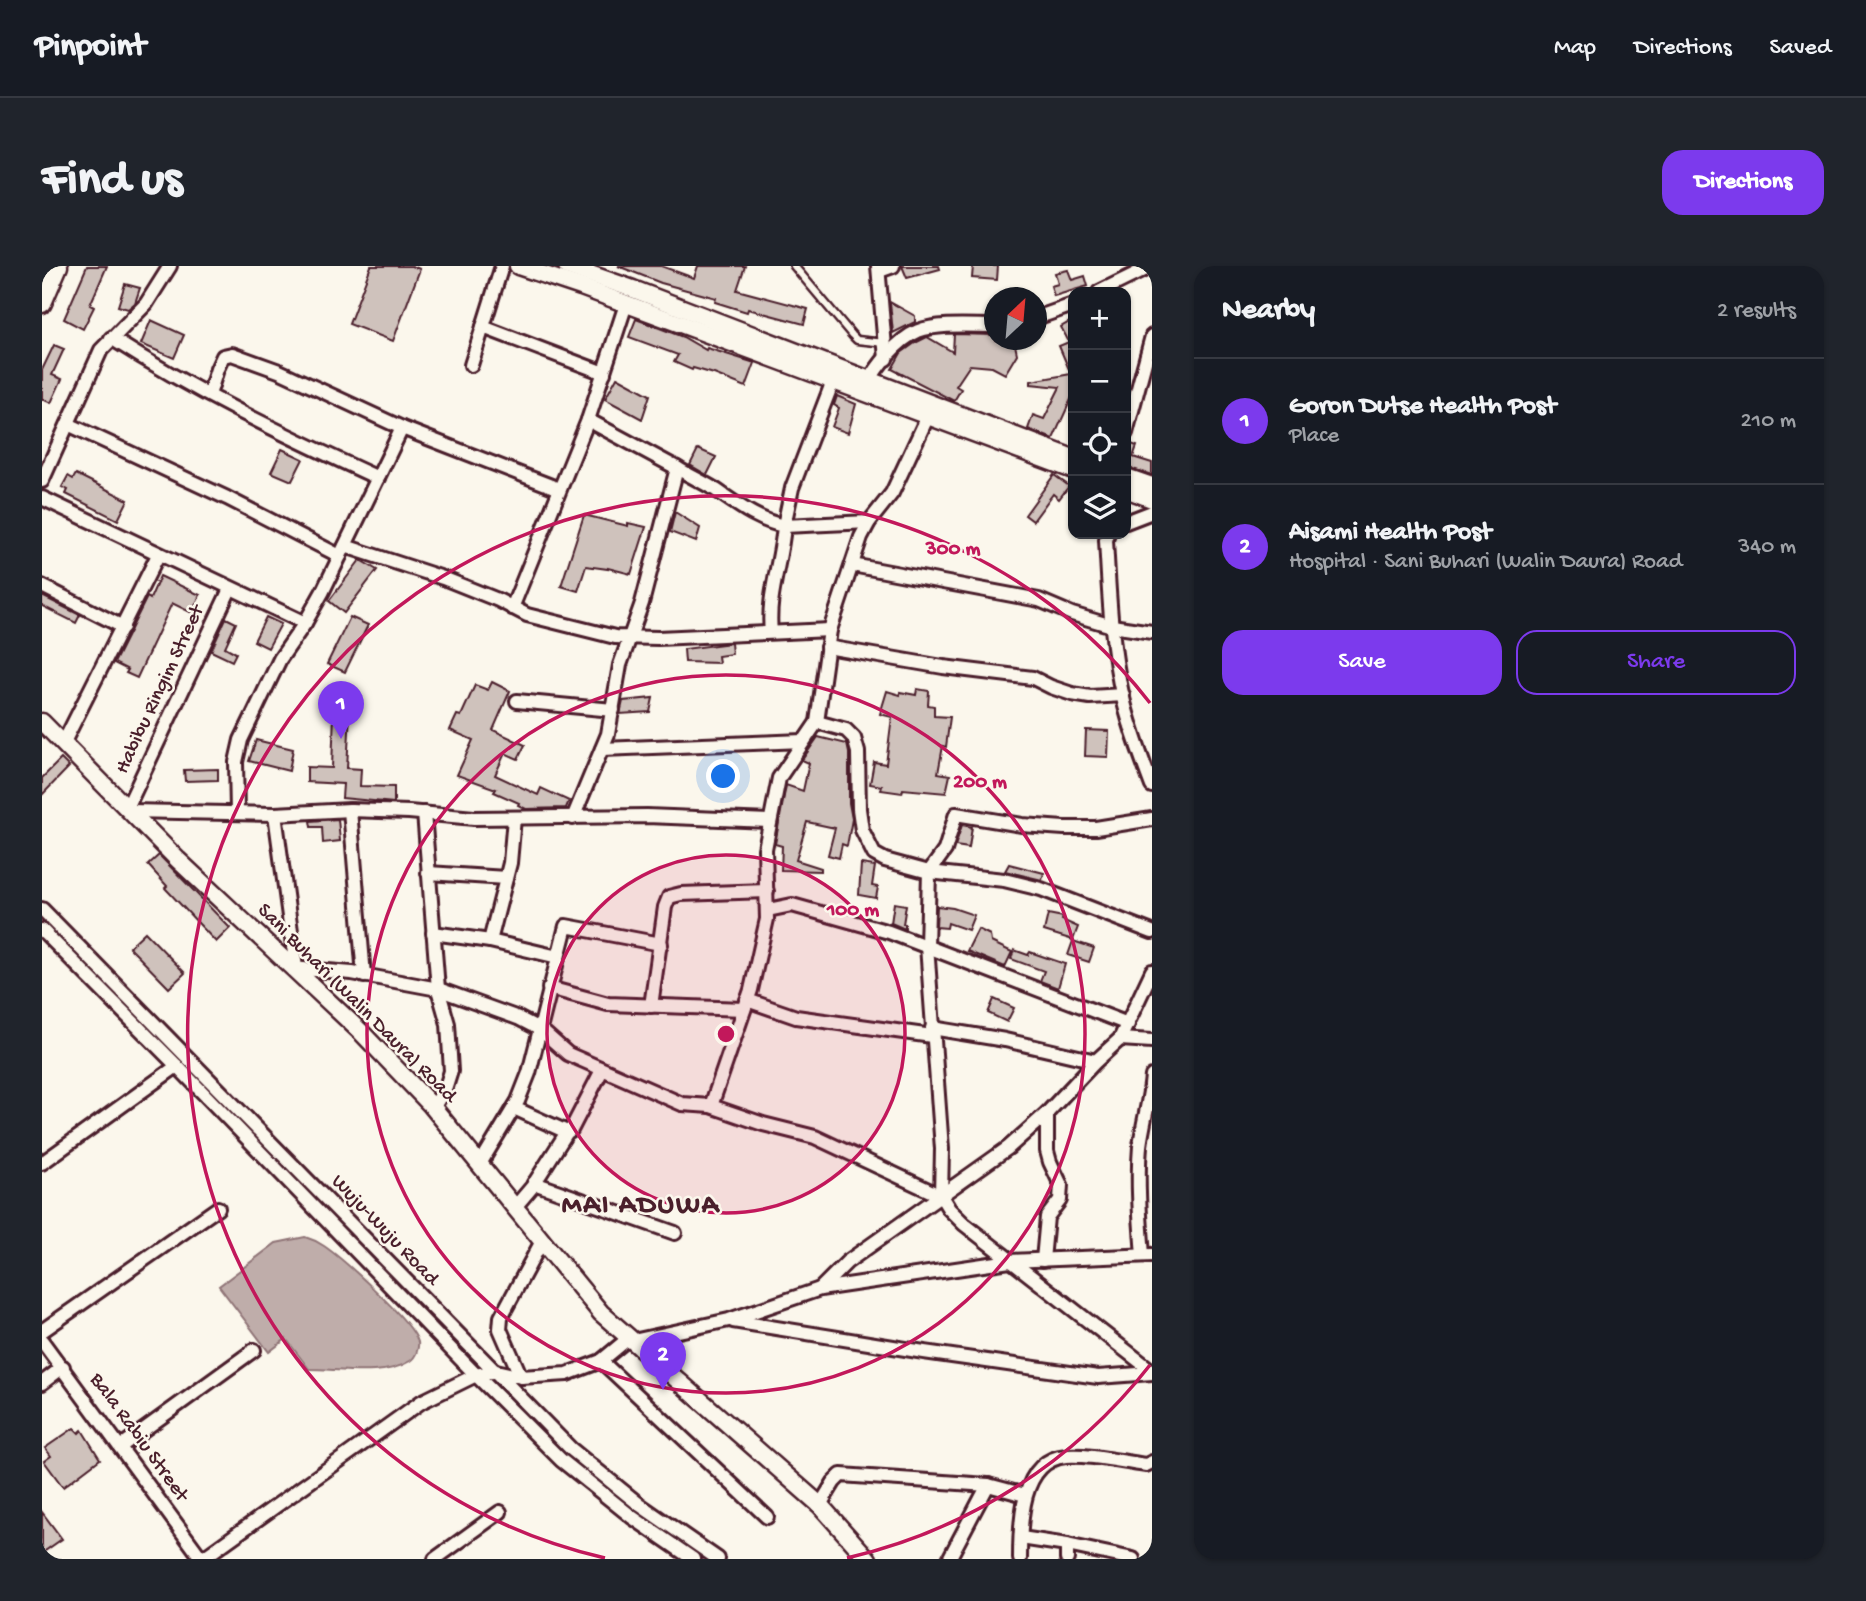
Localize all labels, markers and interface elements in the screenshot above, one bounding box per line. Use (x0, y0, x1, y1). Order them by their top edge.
text: Pinpoint (35, 29, 146, 67)
text: Map (1554, 34, 1596, 63)
text: Directions (1634, 34, 1732, 63)
text: Saved (1770, 34, 1831, 63)
button: Directions (1662, 150, 1824, 215)
text: Find us (42, 153, 182, 211)
north arrow (984, 287, 1047, 350)
map controls (1068, 287, 1131, 539)
button: + (1068, 287, 1131, 350)
text: Nearby (1222, 294, 1315, 329)
text: 2 results (1717, 298, 1796, 325)
button: − (1068, 350, 1131, 413)
text: Goron Dutse Health Post (1289, 392, 1556, 423)
text: 1 (1240, 408, 1250, 435)
text: 210 m (1741, 408, 1796, 435)
button: locate (1068, 413, 1131, 476)
text: Place (1289, 423, 1339, 450)
button: layers (1068, 476, 1131, 539)
text: Aisami Health Post (1289, 518, 1491, 549)
text: 2 (1239, 534, 1251, 561)
text: 340 m (1738, 534, 1796, 561)
text: 300 m (925, 538, 980, 563)
text: Hospital · Sani Buhari (Walin Daura) Road (1289, 549, 1682, 576)
street label: Habibu Ringim Street (111, 600, 212, 778)
button: Save (1222, 630, 1502, 695)
button: Share (1516, 630, 1796, 695)
pin: 1 (318, 681, 364, 739)
your location (706, 759, 740, 793)
text: 200 m (953, 771, 1007, 796)
street label: Sani Buhari (Walin Daura) Road (251, 899, 462, 1110)
text: 100 m (826, 899, 879, 924)
centre of rings (714, 1022, 738, 1046)
street label: Wuju-Wuju Road (325, 1170, 444, 1293)
district label: MAI ADUWA (562, 1190, 721, 1223)
pin: 2 (640, 1332, 686, 1390)
street label: Bala Rabiu Street (82, 1368, 194, 1509)

